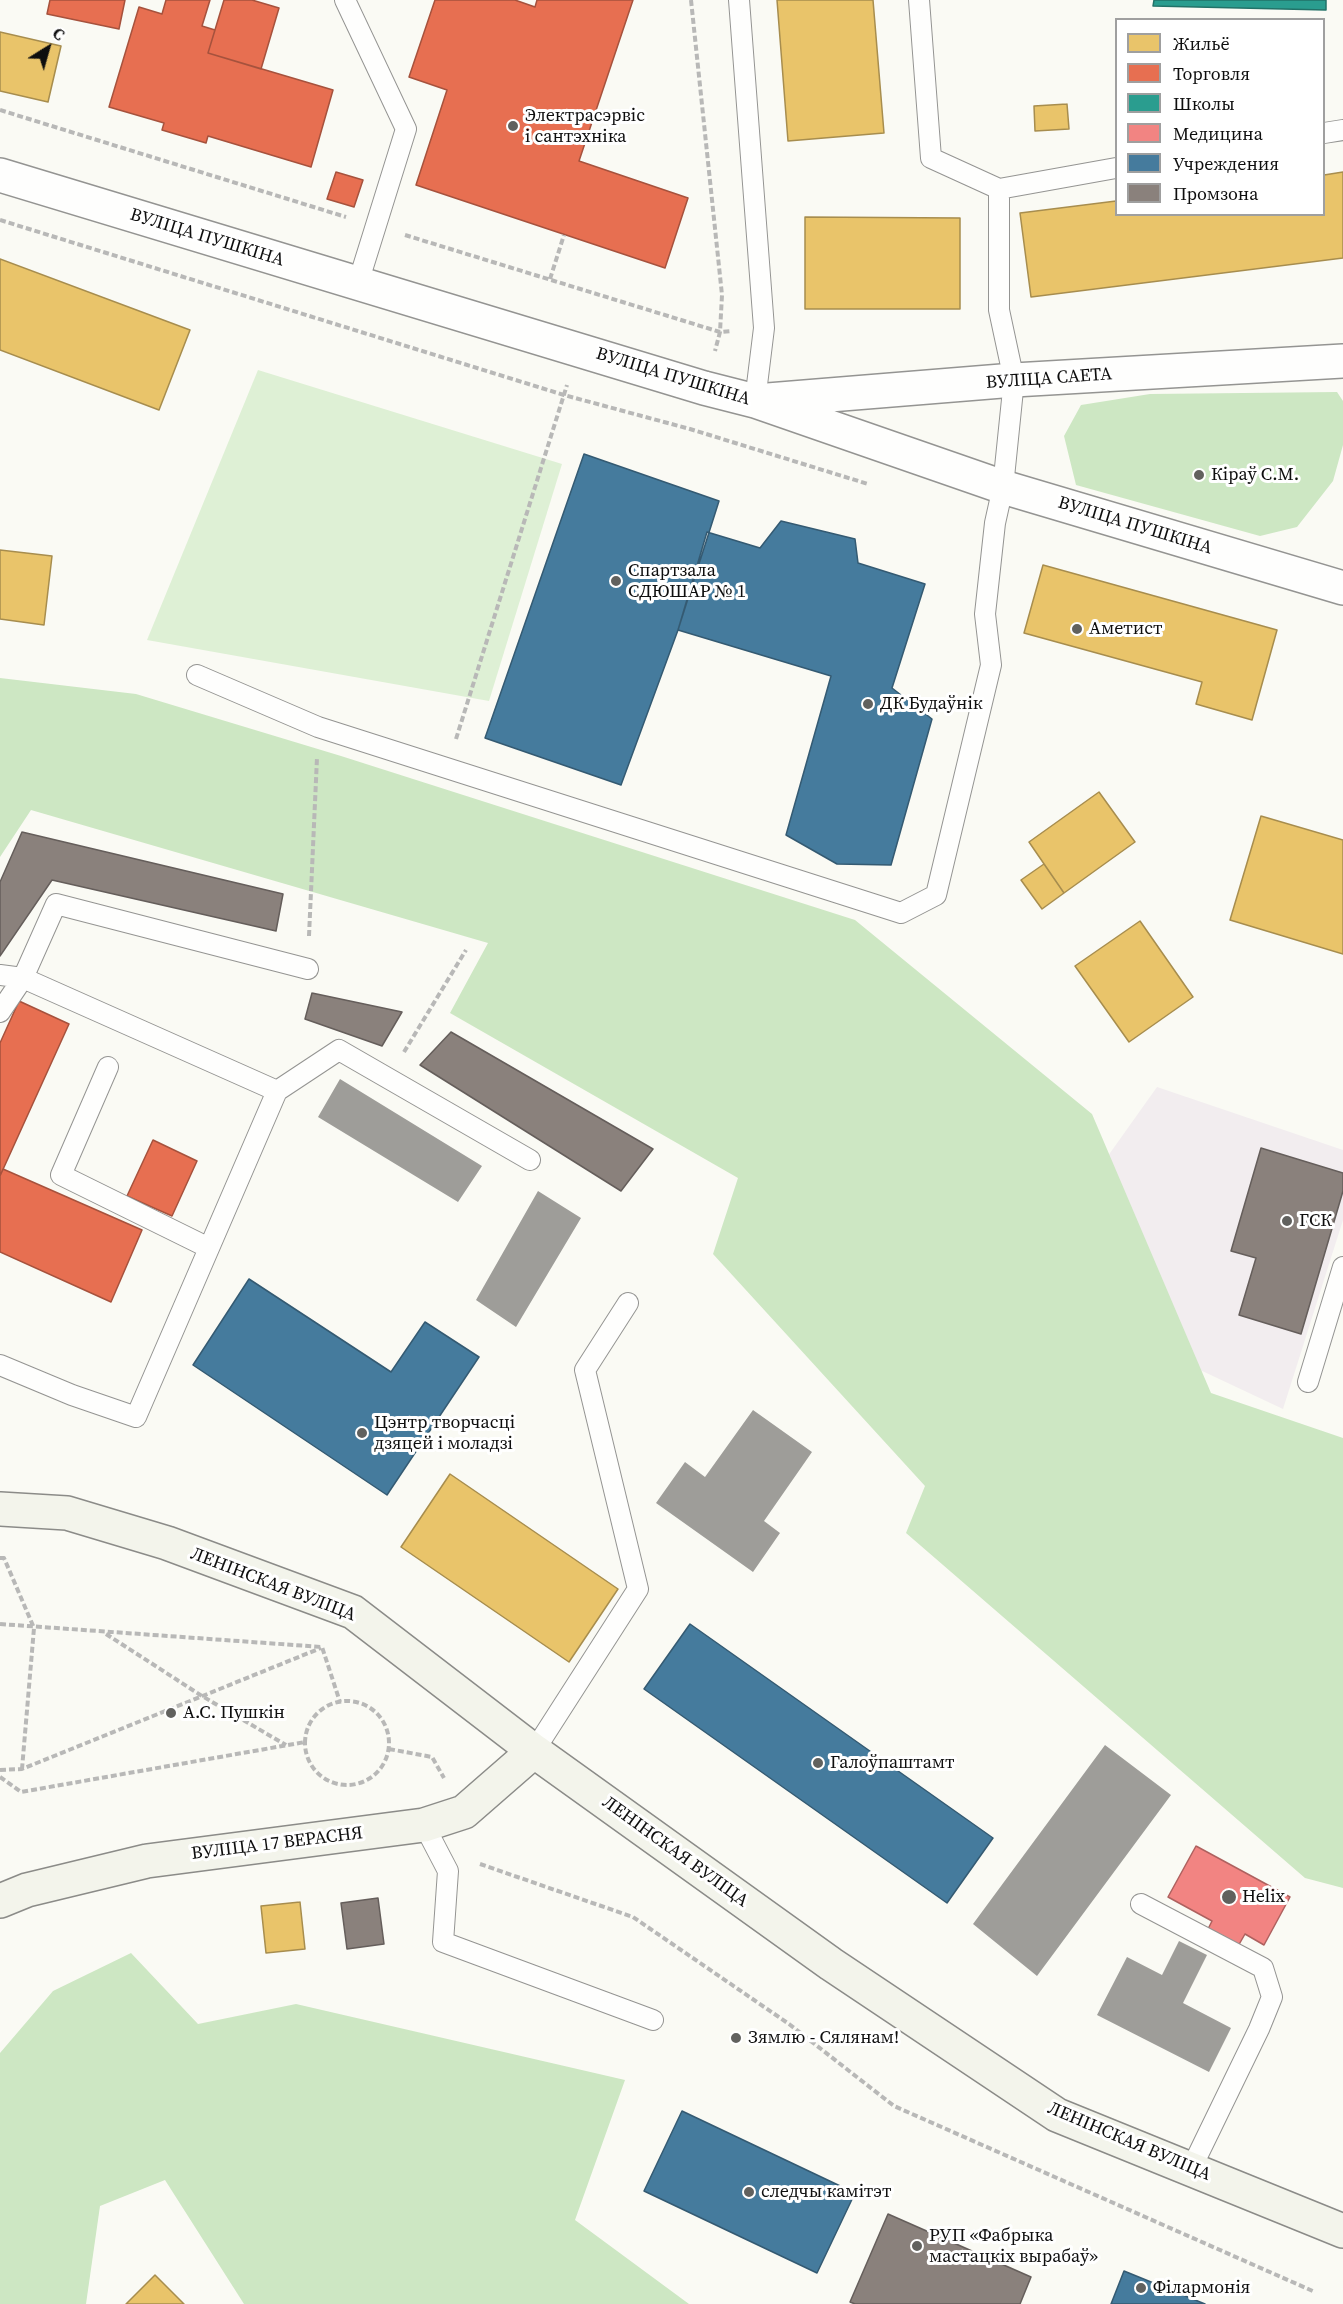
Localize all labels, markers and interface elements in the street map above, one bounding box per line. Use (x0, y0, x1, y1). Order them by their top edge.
north arrow (18, 18, 78, 78)
legend (1115, 18, 1325, 216)
text: С (48, 22, 69, 45)
text: Жильё (1173, 31, 1230, 56)
text: Торговля (1173, 61, 1250, 86)
text: Школы (1173, 91, 1235, 116)
place label: Электрасэрвіс і сантэхніка (525, 105, 645, 148)
marker: Электрасэрвіс і сантэхніка (506, 119, 520, 133)
text: Медицина (1173, 121, 1263, 146)
text: Учреждения (1173, 151, 1279, 176)
text: Промзона (1173, 181, 1258, 206)
street label: ВУЛІЦА ПУШКІНА (127, 204, 287, 272)
street label: ВУЛІЦА ПУШКІНА (593, 343, 753, 411)
street label: ВУЛІЦА САЕТА (985, 364, 1113, 394)
place label: Кіраў С.М. (1211, 464, 1299, 486)
marker: Кіраў С.М. (1192, 468, 1206, 482)
street label: ВУЛІЦА ПУШКІНА (1055, 492, 1215, 560)
place label: Спартзала СДЮШАР № 1 (628, 560, 746, 602)
marker: Спартзала СДЮШАР № 1 (609, 574, 623, 588)
place label: Аметист (1089, 618, 1163, 640)
marker: Аметист (1070, 622, 1084, 636)
place label: ДК Будаўнік (880, 693, 983, 715)
marker: ДК Будаўнік (861, 697, 875, 711)
place label: ГСК (1299, 1210, 1332, 1232)
marker: ГСК (1280, 1214, 1294, 1228)
place label: Цэнтр творчасці дзяцей і моладзі (374, 1412, 515, 1454)
marker: Цэнтр творчасці дзяцей і моладзі (355, 1426, 369, 1440)
street label: ЛЕНІНСКАЯ ВУЛІЦА (187, 1543, 359, 1627)
place label: А.С. Пушкін (183, 1702, 285, 1724)
marker: А.С. Пушкін (164, 1706, 178, 1720)
place label: Галоўпаштамт (830, 1752, 954, 1774)
marker: Галоўпаштамт (811, 1756, 825, 1770)
street label: ЛЕНІНСКАЯ ВУЛІЦА (598, 1792, 752, 1912)
street label: ВУЛІЦА 17 ВЕРАСНЯ (190, 1823, 364, 1865)
place label: Helix (1242, 1886, 1285, 1908)
marker: Helix (1220, 1888, 1238, 1906)
place label: Зямлю - Сялянам! (748, 2027, 899, 2049)
marker: Зямлю - Сялянам! (729, 2031, 743, 2045)
street label: ЛЕНІНСКАЯ ВУЛІЦА (1044, 2098, 1214, 2186)
place label: следчы камітэт (761, 2181, 891, 2203)
marker: следчы камітэт (742, 2185, 756, 2199)
place label: РУП «Фабрыка мастацкіх вырабаў» (929, 2225, 1098, 2268)
marker: РУП «Фабрыка мастацкіх вырабаў» (910, 2239, 924, 2253)
place label: Філармонія (1153, 2277, 1250, 2299)
marker: Філармонія (1134, 2281, 1148, 2295)

